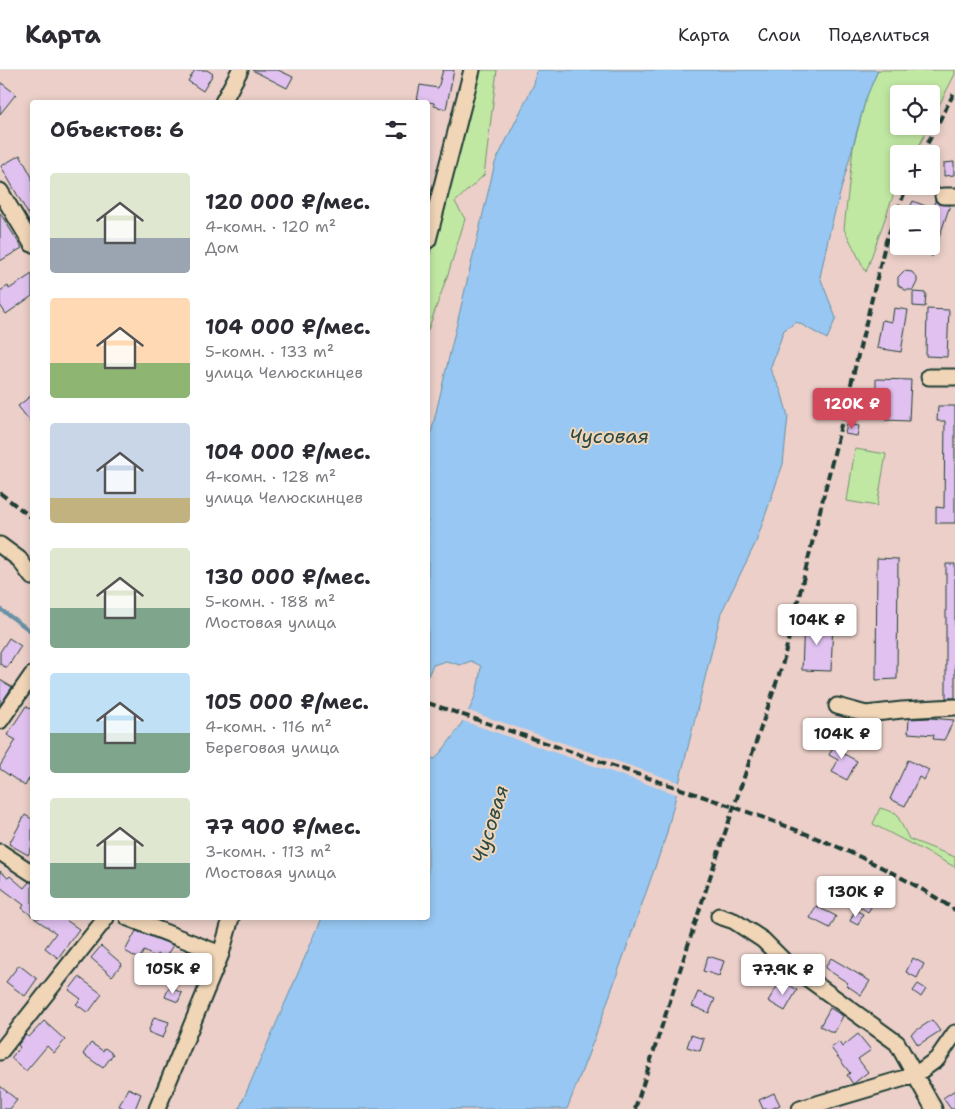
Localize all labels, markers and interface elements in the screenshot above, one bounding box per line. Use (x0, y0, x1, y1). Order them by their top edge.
text: Карта (25, 19, 101, 51)
text: Карта (678, 23, 729, 47)
text: Слои (757, 23, 801, 47)
text: Поделиться (829, 23, 930, 47)
map controls (890, 85, 940, 255)
button: locate (890, 85, 940, 135)
text: Объектов: 6 (50, 116, 184, 144)
icon: filters (382, 116, 410, 144)
button: + (890, 145, 940, 195)
text: 120 000 ₽/мес. (205, 188, 370, 216)
icon: home (90, 193, 150, 253)
button: − (890, 205, 940, 255)
text: 4-комн. · 120 m² (205, 216, 336, 237)
text: Дом (205, 237, 239, 258)
text: 104 000 ₽/мес. (205, 313, 371, 341)
icon: home (90, 318, 150, 378)
text: 5-комн. · 133 m² (205, 341, 334, 362)
text: улица Челюскинцев (205, 362, 363, 383)
pin: 120K ₽ (811, 388, 893, 430)
text: 120K ₽ (824, 393, 880, 414)
water label: Чусовая (569, 423, 649, 449)
text: 104 000 ₽/мес. (205, 438, 371, 466)
icon: home (90, 443, 150, 503)
text: 4-комн. · 128 m² (205, 466, 336, 487)
text: улица Челюскинцев (205, 487, 363, 508)
text: 130 000 ₽/мес. (205, 563, 371, 591)
icon: home (90, 568, 150, 628)
text: 5-комн. · 188 m² (205, 591, 335, 612)
pin: 104K ₽ (776, 604, 858, 646)
text: 104K ₽ (789, 609, 845, 630)
text: Мостовая улица (205, 612, 336, 633)
text: 105 000 ₽/мес. (205, 688, 369, 716)
icon: home (90, 693, 150, 753)
text: 4-комн. · 116 m² (205, 716, 332, 737)
pin: 104K ₽ (801, 718, 883, 760)
text: 104K ₽ (814, 723, 870, 744)
text: Береговая улица (205, 737, 339, 758)
water label: Чусовая (466, 782, 514, 866)
text: 77 900 ₽/мес. (205, 813, 361, 841)
icon: home (90, 818, 150, 878)
text: 3-комн. · 113 m² (205, 841, 331, 862)
text: Мостовая улица (205, 862, 336, 883)
pin: 130K ₽ (815, 876, 897, 918)
text: 130K ₽ (828, 881, 884, 902)
pin: 105K ₽ (132, 952, 214, 995)
pin: 77.9K ₽ (737, 954, 829, 996)
text: 105K ₽ (145, 958, 201, 979)
text: 77.9K ₽ (752, 959, 814, 980)

